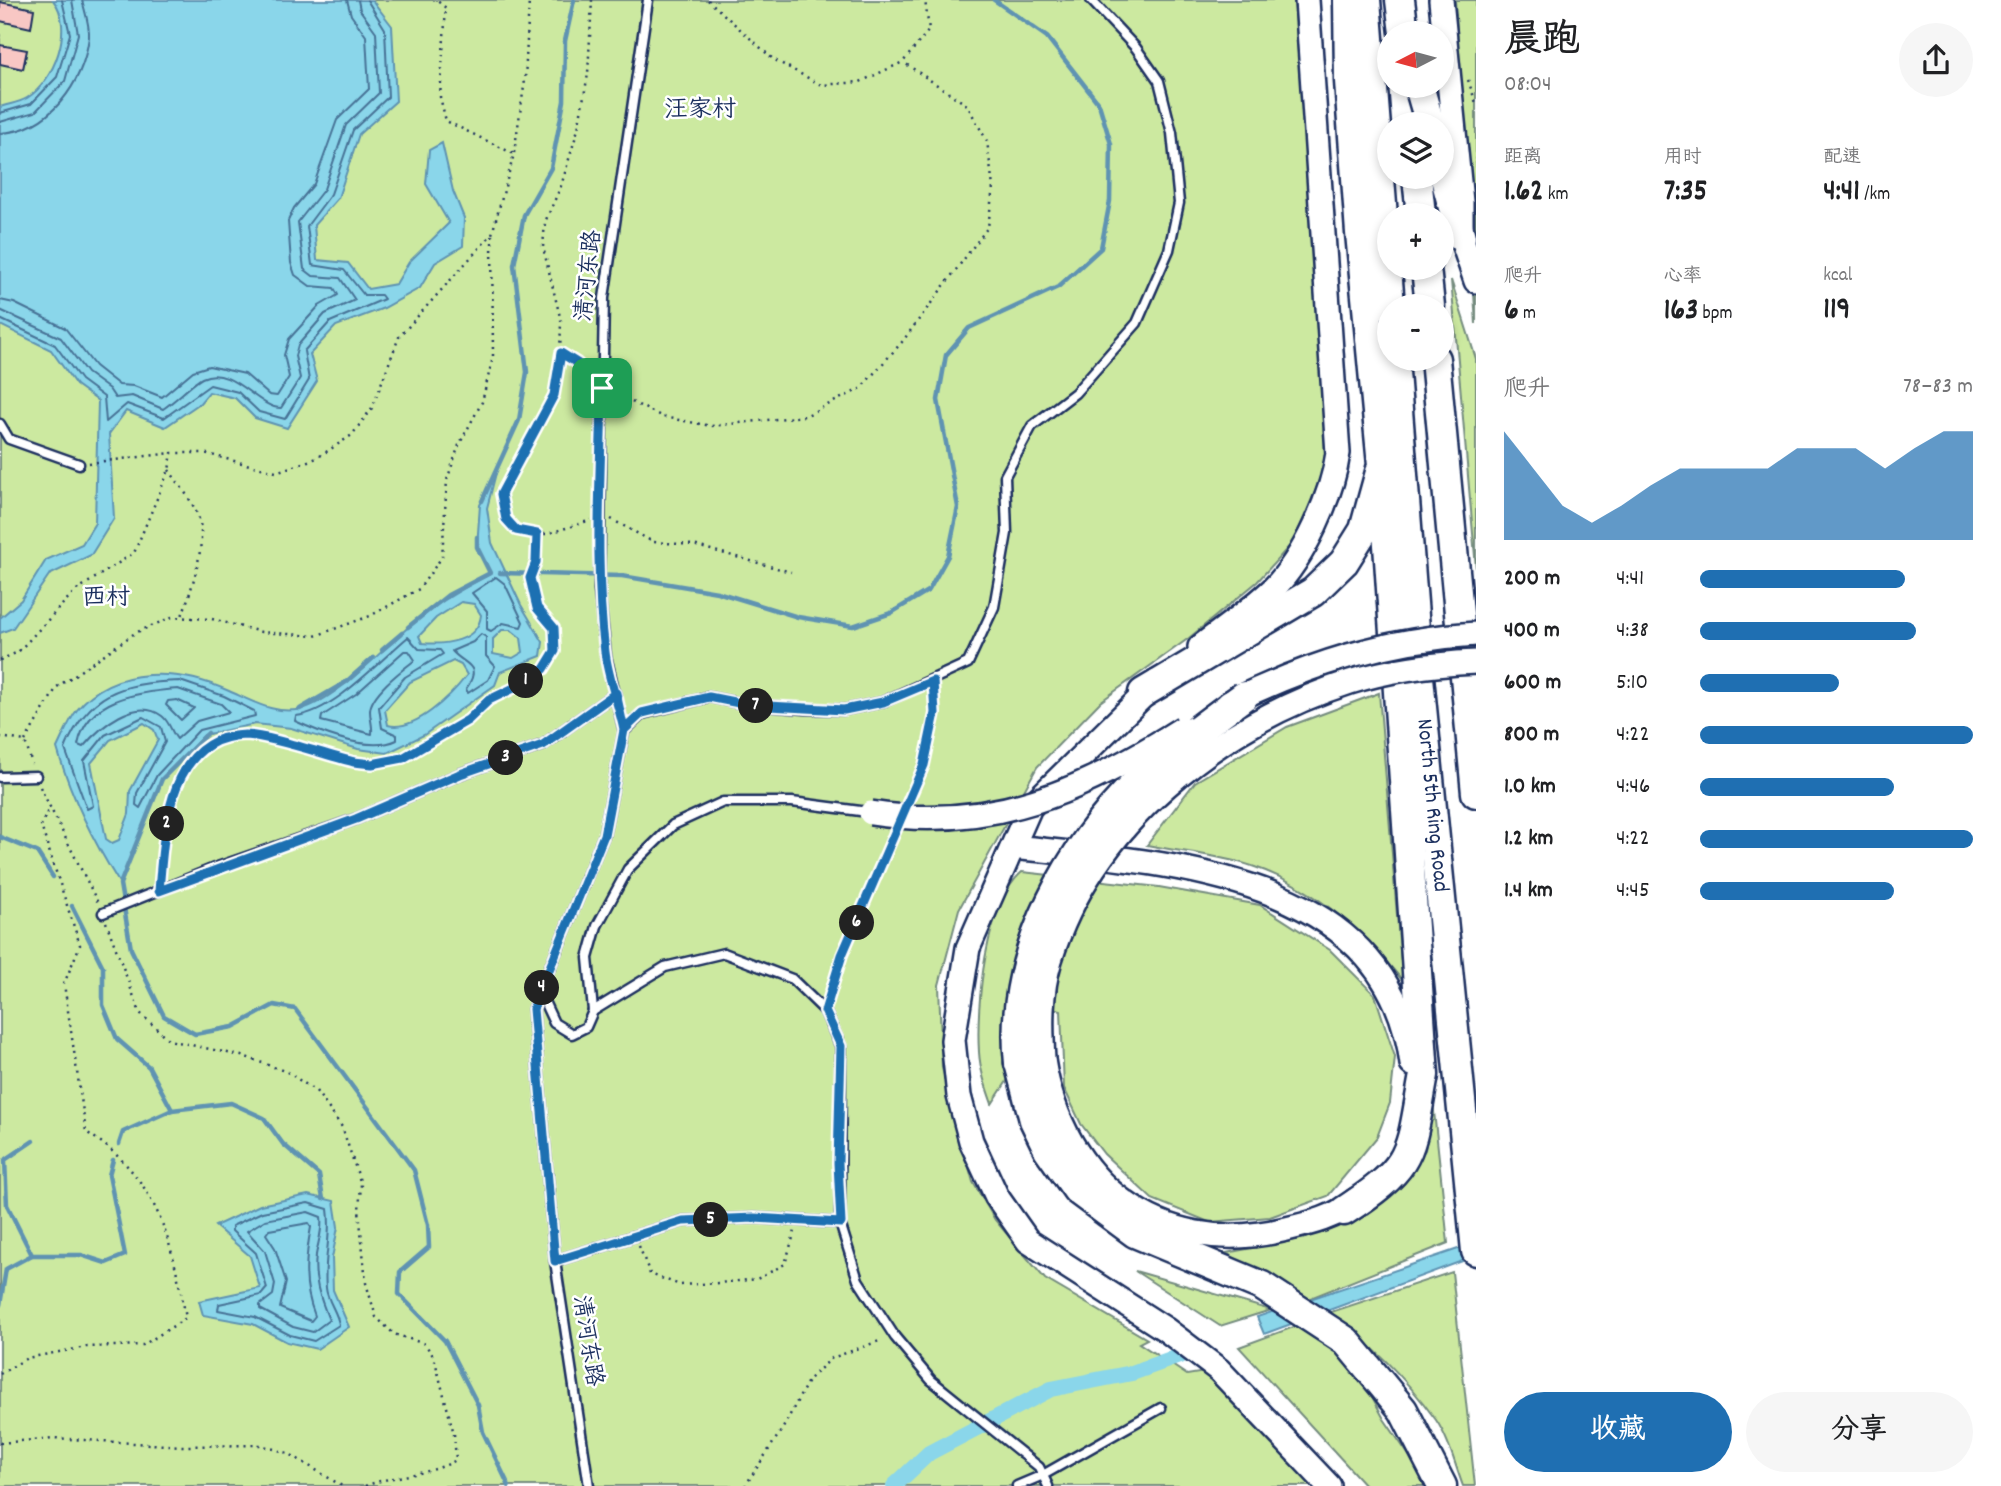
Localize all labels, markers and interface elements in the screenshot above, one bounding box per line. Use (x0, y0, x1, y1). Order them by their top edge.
text: 晨跑 (1504, 15, 1580, 70)
north arrow (1377, 21, 1454, 98)
map controls (1377, 21, 1454, 371)
button: share (1899, 23, 1973, 97)
text: 08:04 (1504, 69, 1552, 102)
district label: 汪家村 (664, 94, 736, 128)
button: layers (1377, 112, 1454, 189)
text: 距离 (1504, 145, 1542, 172)
text: 用时 (1664, 145, 1702, 172)
text: 配速 (1823, 145, 1861, 172)
text: 1.62 (1504, 172, 1543, 215)
text: 7:35 (1664, 172, 1707, 215)
text: 4:41 (1823, 172, 1860, 215)
text: km (1543, 182, 1569, 209)
text: /km (1860, 182, 1890, 209)
button: + (1377, 203, 1454, 280)
street label: 清河东路 (569, 229, 611, 323)
text: kcal (1823, 263, 1852, 290)
text: 爬升 (1504, 264, 1542, 291)
text: 心率 (1664, 264, 1702, 291)
text: 119 (1823, 290, 1850, 333)
text: 6 (1504, 291, 1519, 334)
text: 163 (1664, 291, 1698, 334)
button: − (1377, 294, 1454, 371)
text: m (1519, 301, 1536, 328)
text: bpm (1698, 301, 1733, 328)
pin (572, 358, 632, 418)
icon: arrive (583, 369, 621, 407)
text: 78–83 m (1903, 371, 1973, 404)
text: 爬升 (1504, 374, 1550, 407)
text: 200 m (1504, 563, 1560, 596)
text: 4:41 (1616, 563, 1644, 596)
district label: 西村 (82, 582, 130, 616)
text: 400 m (1504, 615, 1560, 648)
text: 4:38 (1616, 615, 1649, 648)
pin: 1 (508, 664, 544, 698)
text: 1 (523, 667, 528, 694)
text: 600 m (1504, 667, 1561, 700)
text: 5:10 (1616, 667, 1648, 700)
pin: 7 (738, 688, 774, 724)
text: 7 (752, 692, 759, 719)
street label: North 5th Ring Road (1407, 717, 1457, 894)
text: 800 m (1504, 719, 1559, 752)
text: 4:22 (1616, 719, 1649, 752)
pin: 3 (489, 740, 524, 776)
text: 3 (501, 744, 510, 771)
text: 1.0 km (1504, 771, 1556, 804)
text: 4:46 (1616, 771, 1650, 804)
pin: 2 (150, 806, 184, 842)
text: 2 (162, 810, 171, 837)
text: 1.2 km (1504, 823, 1553, 856)
text: 4:22 (1616, 823, 1649, 856)
text: 1.4 km (1504, 875, 1553, 908)
text: 4:45 (1616, 875, 1650, 908)
pin: 6 (840, 906, 874, 940)
text: 6 (852, 909, 861, 936)
pin: 4 (524, 970, 560, 1006)
text: 4 (538, 974, 545, 1001)
pin: 5 (694, 1202, 728, 1238)
text: 5 (706, 1206, 715, 1233)
street label: 清河东路 (563, 1293, 609, 1389)
button: 收藏 (1504, 1392, 1732, 1472)
button: 分享 (1746, 1392, 1973, 1472)

